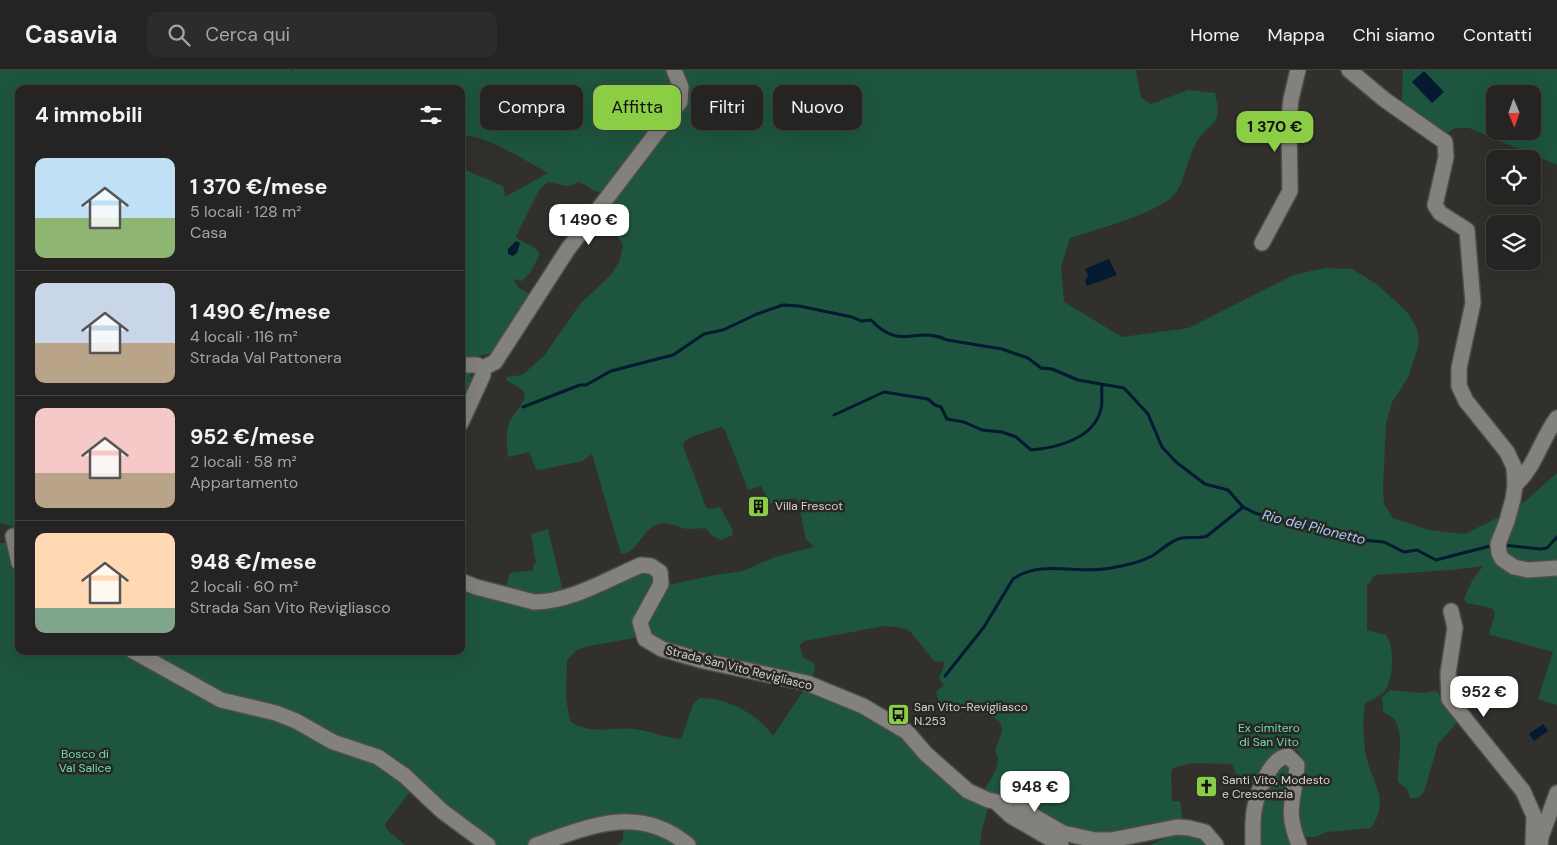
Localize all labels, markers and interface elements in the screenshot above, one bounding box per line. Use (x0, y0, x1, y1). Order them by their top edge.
search box (147, 12, 497, 57)
text: Casavia (25, 19, 117, 50)
icon: search (165, 21, 193, 49)
text: Cerca qui (205, 22, 290, 47)
text: Home (1190, 23, 1240, 47)
text: Mappa (1268, 23, 1325, 47)
text: Chi siamo (1353, 23, 1435, 47)
text: Contatti (1463, 23, 1532, 47)
chip: Compra (480, 85, 583, 130)
chip: Affitta (593, 85, 681, 130)
chip: Filtri (691, 85, 763, 130)
chip: Nuovo (773, 85, 862, 130)
north arrow (1486, 85, 1541, 140)
map controls (1486, 85, 1541, 270)
text: 4 immobili (35, 101, 143, 129)
icon: filters (417, 101, 445, 129)
pin: 1 370 € (1229, 111, 1321, 153)
text: 1 370 € (1247, 116, 1303, 137)
button: locate (1486, 150, 1541, 205)
text: 1 370 €/mese (190, 173, 327, 201)
icon: home (75, 178, 135, 238)
text: 5 locali · 128 m² (190, 201, 301, 222)
pin: 1 490 € (543, 204, 635, 246)
text: 1 490 € (560, 209, 618, 230)
button: layers (1486, 215, 1541, 270)
text: Casa (190, 222, 227, 243)
text: 1 490 €/mese (190, 298, 331, 326)
icon: home (75, 303, 135, 363)
text: 4 locali · 116 m² (190, 326, 298, 347)
text: Strada Val Pattonera (190, 347, 342, 368)
text: 952 €/mese (190, 423, 315, 451)
icon: home (75, 428, 135, 488)
text: 2 locali · 58 m² (190, 451, 297, 472)
text: Appartamento (190, 472, 298, 493)
building icon: Villa Frescot (747, 494, 771, 518)
place label: Villa Frescot (775, 498, 843, 514)
water label: Rio del Pilonetto (1261, 505, 1367, 549)
text: 948 €/mese (190, 548, 317, 576)
icon: home (75, 553, 135, 613)
text: 2 locali · 60 m² (190, 576, 298, 597)
text: Strada San Vito Revigliasco (190, 597, 391, 618)
street label: Strada San Vito Revigliasco (664, 642, 814, 694)
pin: 952 € (1449, 676, 1519, 718)
text: 952 € (1461, 681, 1507, 702)
place label: San Vito-Revigliasco N.253 (914, 699, 1028, 729)
bus stop icon: San Vito-Revigliasco N.253 (886, 702, 910, 726)
park label: Ex cimitero di San Vito (1238, 720, 1300, 750)
park label: Bosco di Val Salice (59, 746, 111, 776)
pin: 948 € (1000, 770, 1070, 813)
place label: Santi Vito, Modesto e Crescenzia (1222, 772, 1330, 802)
church icon: Santi Vito, Modesto e Crescenzia (1194, 775, 1218, 799)
text: 948 € (1011, 776, 1059, 797)

